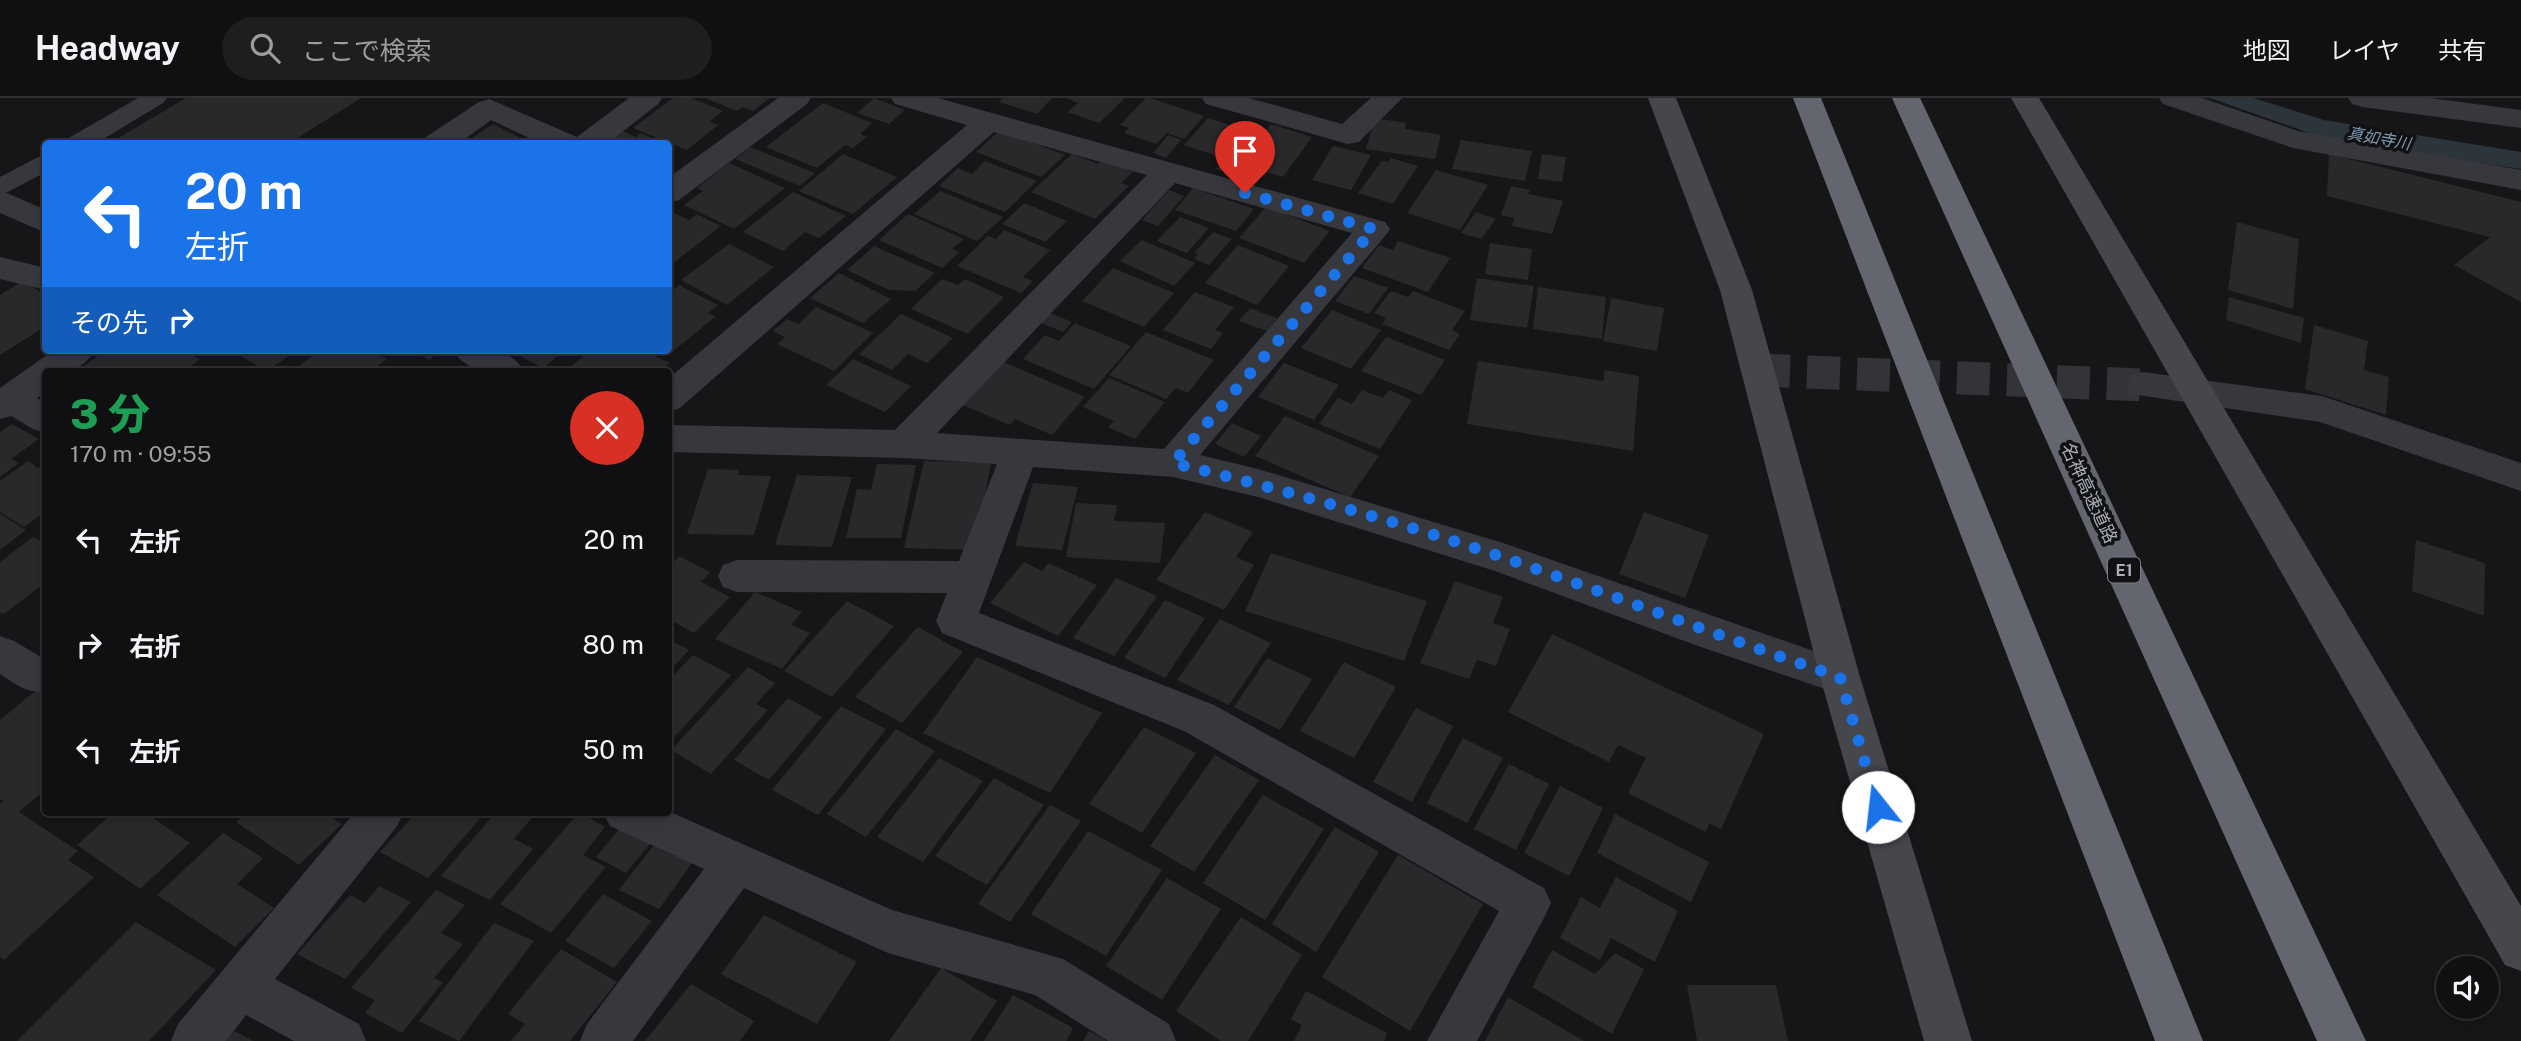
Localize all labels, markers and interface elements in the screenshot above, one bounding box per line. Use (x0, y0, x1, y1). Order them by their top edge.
search box (222, 17, 712, 80)
text: Headway (35, 29, 180, 67)
icon: search (246, 29, 284, 67)
text: ここで検索 (302, 35, 432, 66)
text: 地図 (2243, 36, 2291, 64)
text: レイヤ (2329, 36, 2400, 64)
text: 共有 (2438, 36, 2486, 64)
pin (1215, 121, 1275, 193)
water label: 真如寺川 (2346, 124, 2414, 154)
icon: arrive (1226, 132, 1264, 170)
text: 20 m (185, 162, 303, 220)
icon: left (70, 168, 161, 259)
text: 左折 (185, 228, 249, 265)
icon: right (162, 301, 200, 339)
text: その先 (70, 307, 148, 338)
text: 3 分 (70, 389, 150, 438)
button: close (570, 391, 644, 465)
street label: 名神高速道路 (2057, 439, 2122, 546)
text: 170 m · 09:55 (70, 440, 212, 467)
icon: left (70, 521, 108, 559)
text: 20 m (584, 524, 644, 555)
text: 左折 (129, 526, 181, 557)
road number: E1 (2108, 558, 2140, 583)
icon: right (70, 626, 108, 664)
text: 80 m (583, 629, 644, 660)
text: 右折 (129, 631, 181, 662)
icon: left (70, 731, 108, 769)
text: 50 m (583, 734, 644, 765)
text: 左折 (129, 736, 181, 767)
position arrow (1841, 770, 1915, 844)
map controls (2436, 956, 2499, 1019)
button: sound (2436, 956, 2499, 1019)

